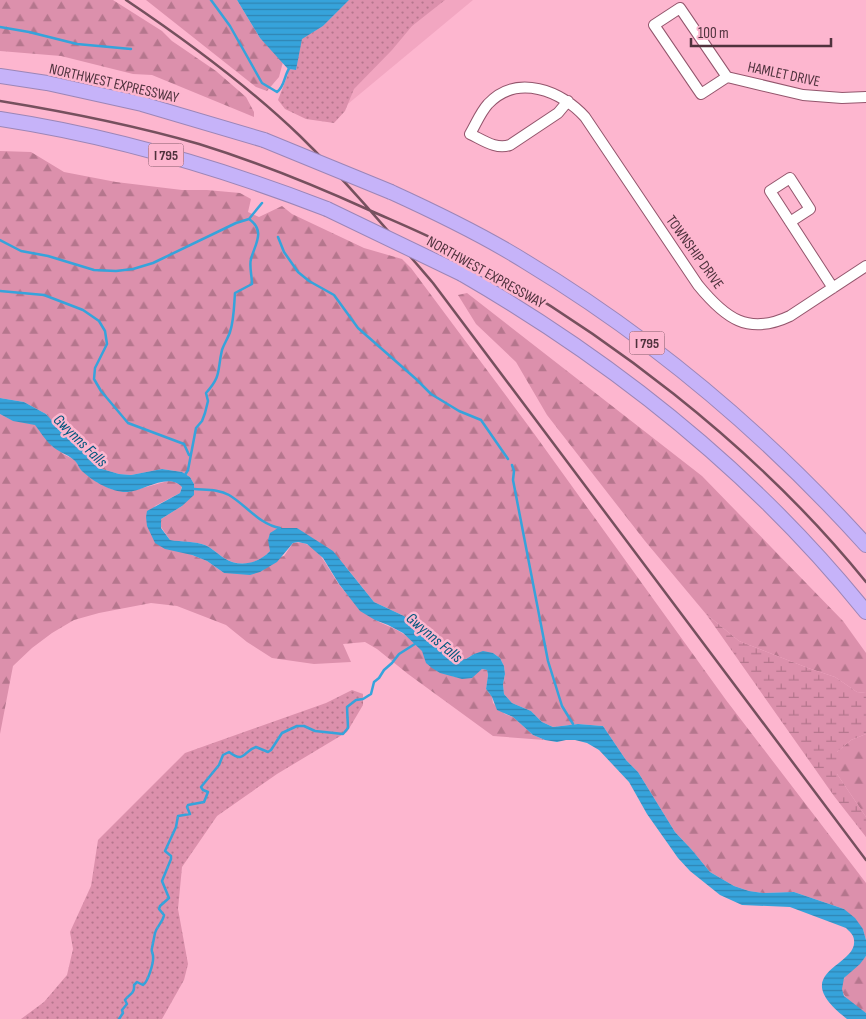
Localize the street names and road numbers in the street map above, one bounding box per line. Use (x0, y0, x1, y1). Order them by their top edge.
street label: HAMLET DRIVE (746, 58, 822, 91)
street label: NORTHWEST EXPRESSWAY (47, 59, 181, 108)
road number: I 795 (148, 144, 184, 166)
street label: TOWNSHIP DRIVE (661, 212, 728, 293)
street label: NORTHWEST EXPRESSWAY (423, 232, 549, 313)
road number: I 795 (630, 332, 664, 354)

